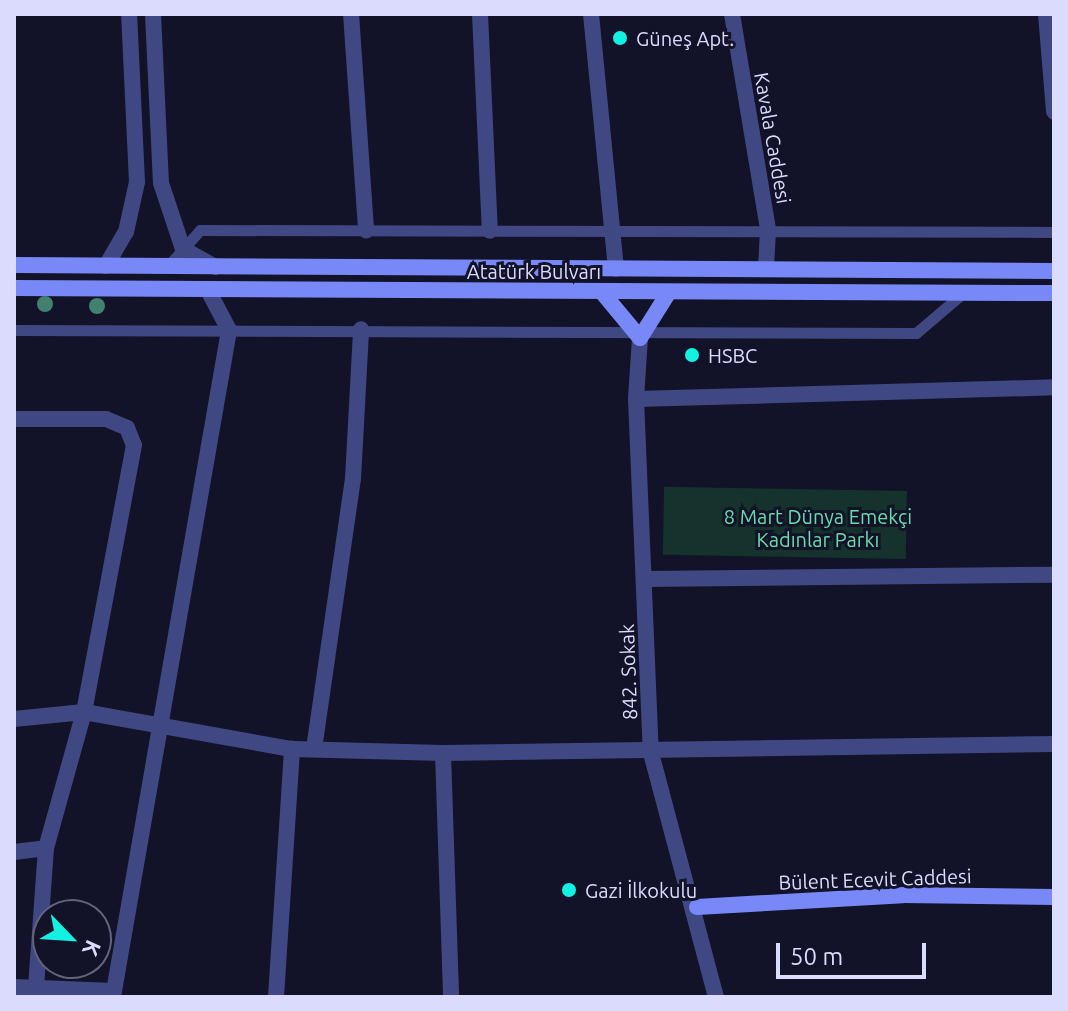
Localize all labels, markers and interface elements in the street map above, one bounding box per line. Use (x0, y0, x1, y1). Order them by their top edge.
place label: Güneş Apt. (636, 26, 734, 50)
marker: Güneş Apt. (611, 29, 629, 47)
street label: Kavala Caddesi (750, 70, 796, 206)
street label: Atatürk Bulvarı (467, 259, 601, 283)
place label: HSBC (708, 343, 757, 367)
marker: HSBC (683, 346, 701, 364)
park label: 8 Mart Dünya Emekçi Kadınlar Parkı (724, 504, 912, 551)
street label: 842. Sokak (614, 624, 642, 720)
street label: Bülent Ecevit Caddesi (778, 864, 972, 894)
place label: Gazi İlkokulu (585, 878, 697, 902)
marker: Gazi İlkokulu (560, 881, 578, 899)
north arrow (32, 899, 112, 979)
scale bar (780, 927, 930, 977)
text: K (78, 937, 107, 960)
text: 50 m (790, 943, 843, 970)

